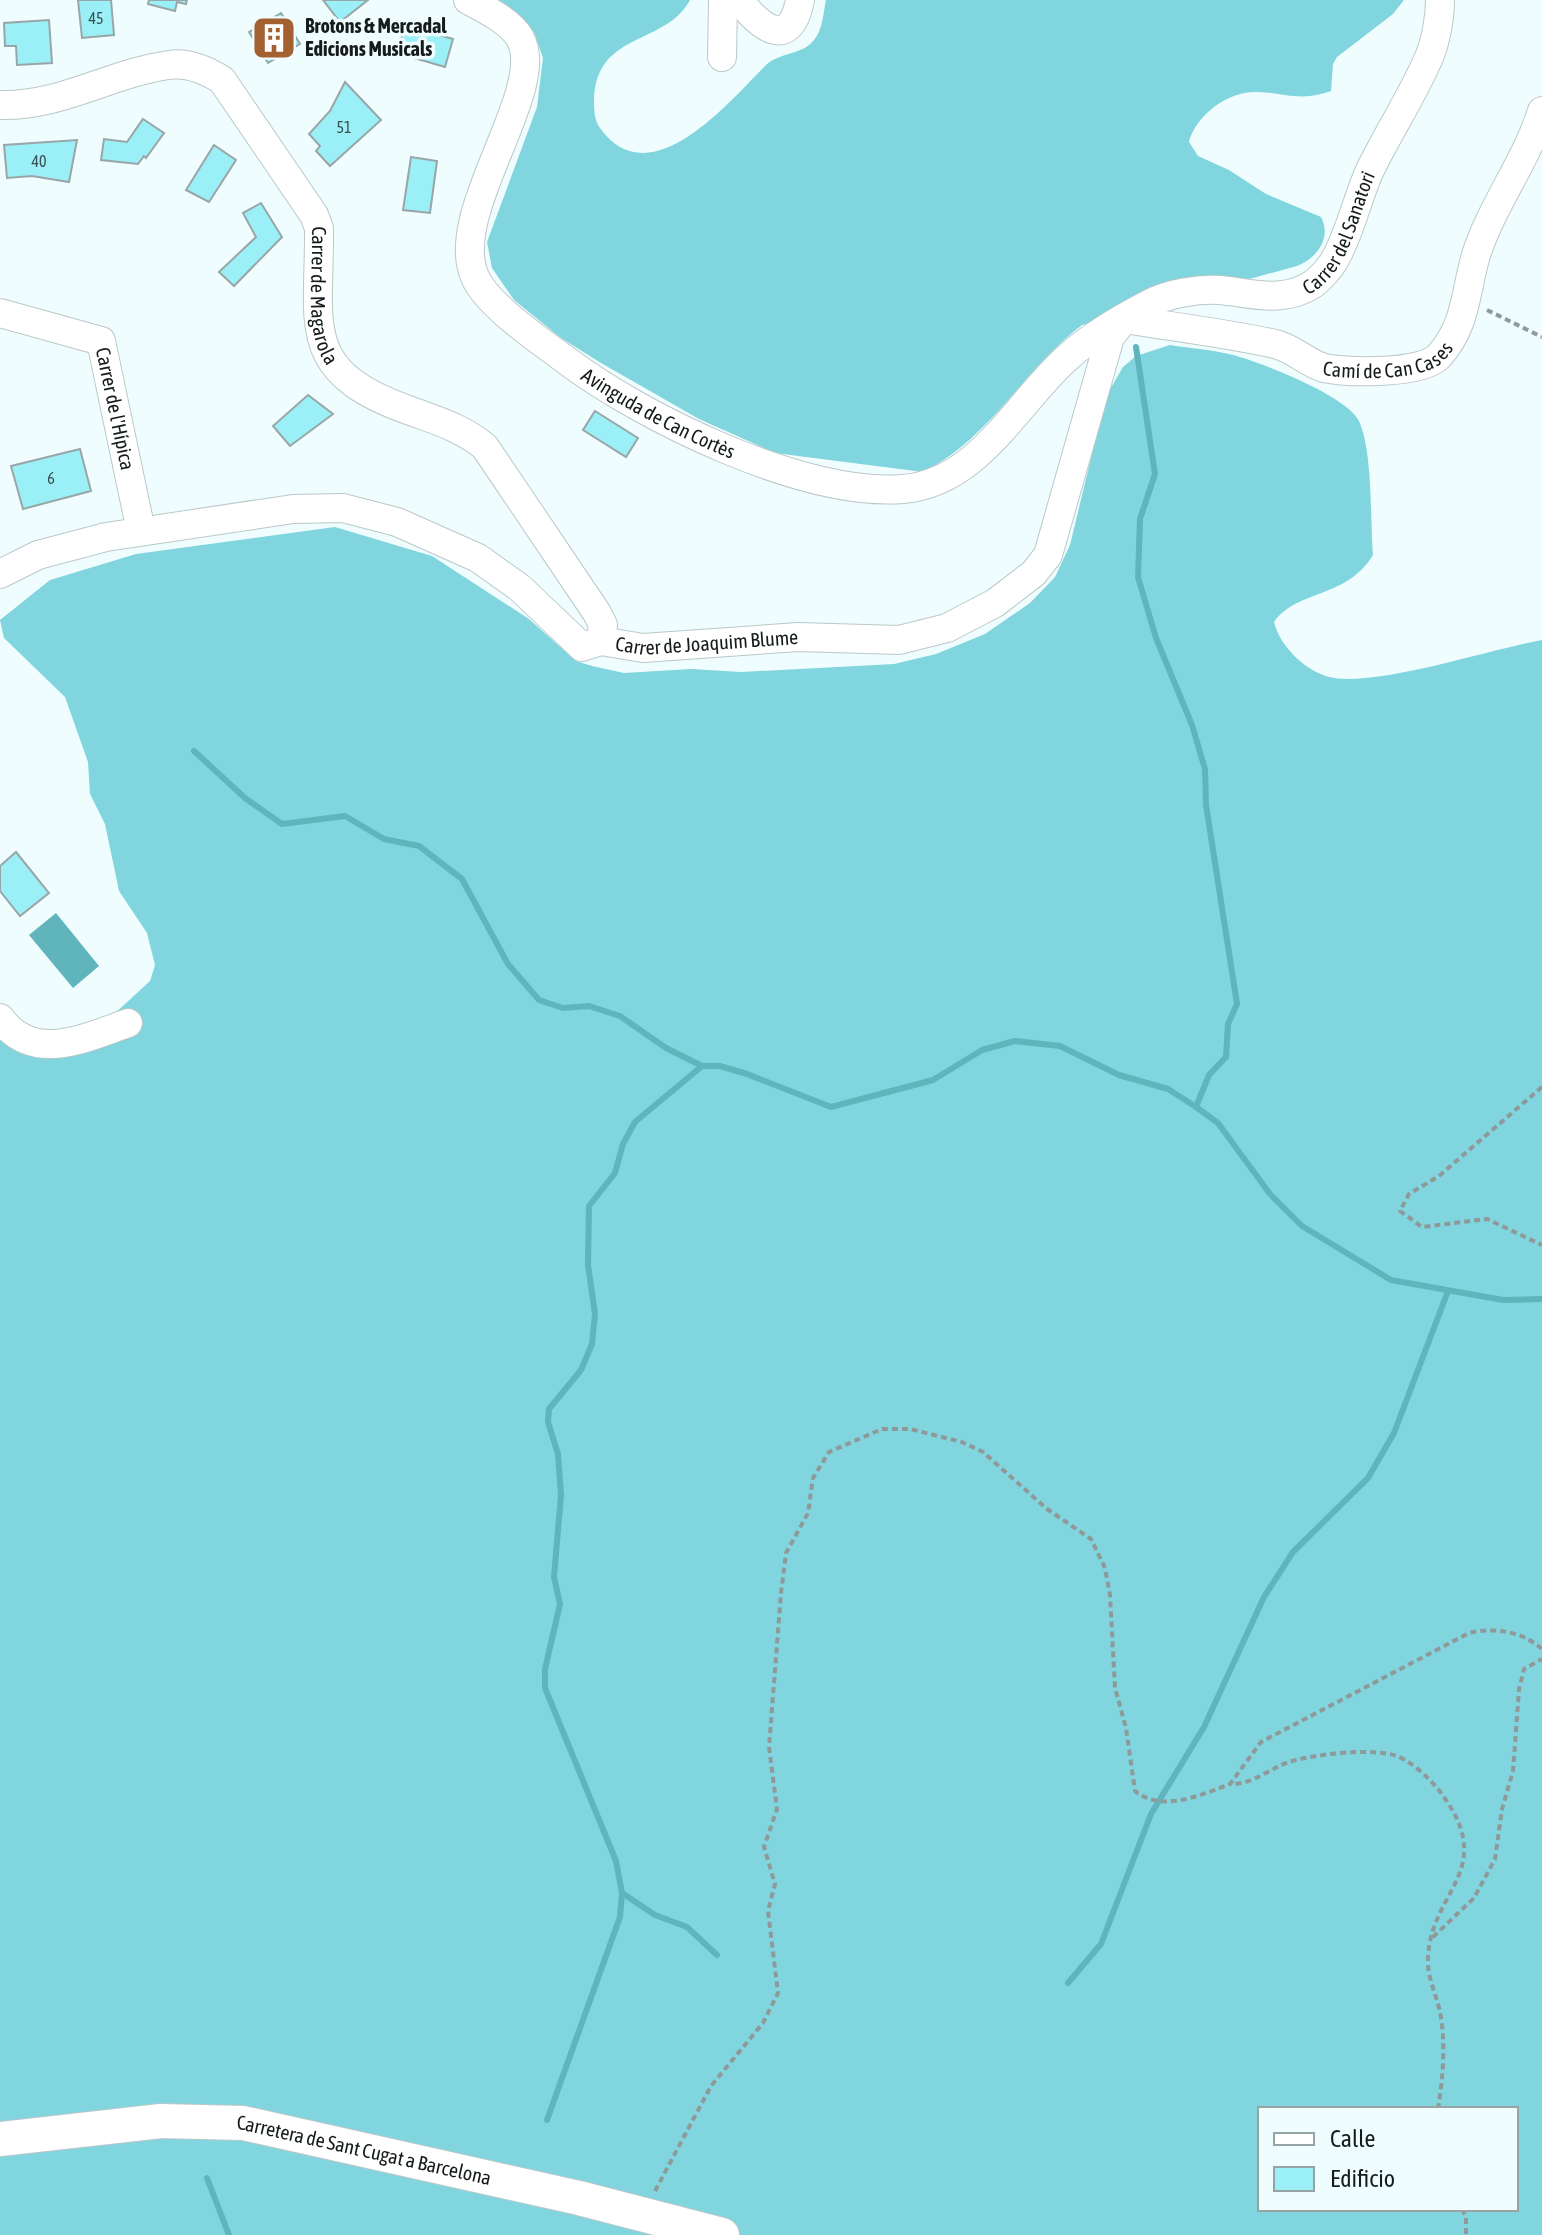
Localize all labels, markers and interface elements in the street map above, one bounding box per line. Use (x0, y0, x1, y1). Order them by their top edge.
house number: 45 (88, 9, 104, 27)
building icon: Brotons & Mercadal Edicions Musicals (250, 14, 298, 62)
place label: Brotons & Mercadal Edicions Musicals (305, 14, 447, 60)
house number: 51 (336, 118, 352, 136)
house number: 40 (31, 152, 47, 170)
street label: Carrer del Sanatori (1298, 168, 1379, 299)
street label: Carrer de Magarola (307, 226, 343, 369)
street label: Camí de Can Cases (1321, 337, 1457, 382)
street label: Carrer de l'Hípica (92, 345, 140, 472)
street label: Avinguda de Can Cortès (578, 363, 739, 463)
house number: 6 (47, 469, 55, 487)
street label: Carrer de Joaquim Blume (614, 625, 799, 659)
legend (1258, 2107, 1518, 2211)
street label: Carretera de Sant Cugat a Barcelona (237, 2111, 494, 2189)
text: Calle (1330, 2125, 1375, 2152)
text: Edificio (1330, 2165, 1395, 2192)

